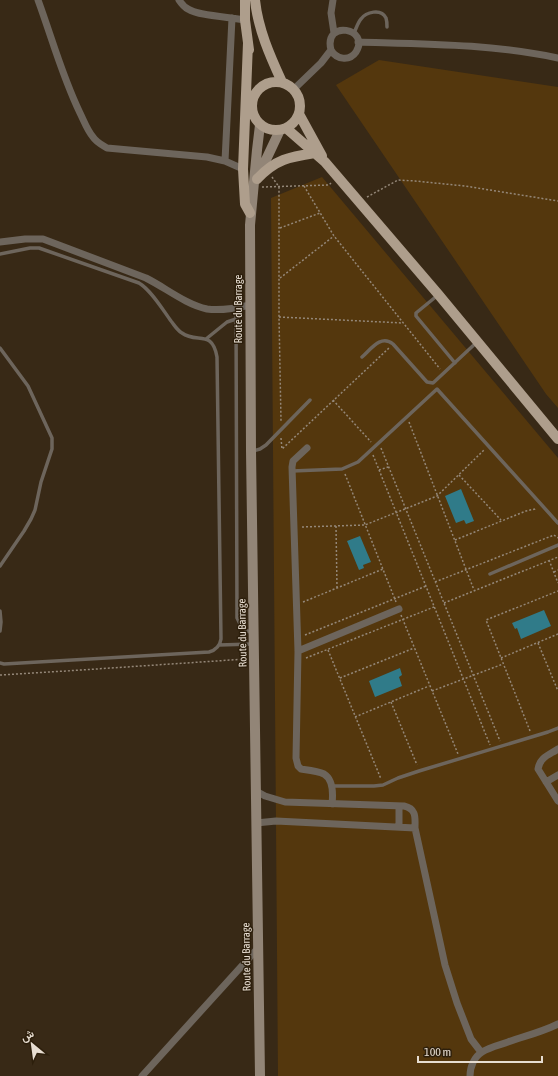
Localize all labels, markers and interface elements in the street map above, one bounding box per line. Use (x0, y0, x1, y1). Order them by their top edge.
street label: Route du Barrage (232, 275, 244, 343)
street label: Route du Barrage (235, 598, 249, 667)
street label: Route du Barrage (239, 922, 253, 991)
north arrow (12, 1024, 52, 1064)
text: ش (18, 1027, 36, 1045)
scale bar (418, 1038, 542, 1064)
text: 100 m (424, 1045, 451, 1059)

